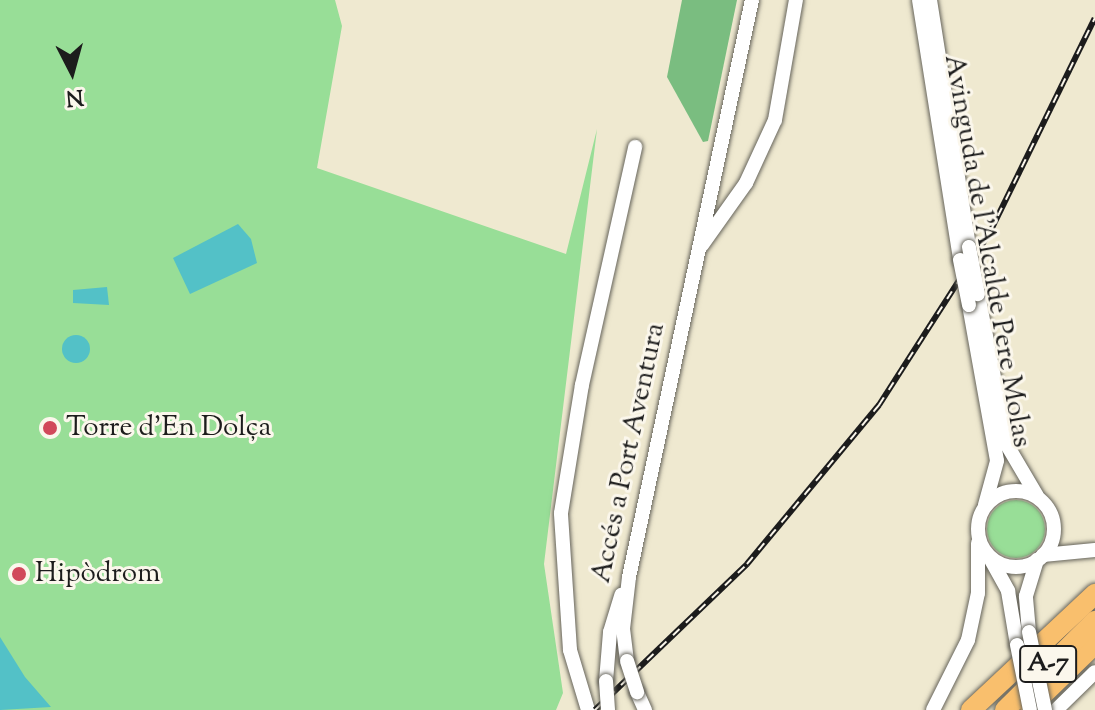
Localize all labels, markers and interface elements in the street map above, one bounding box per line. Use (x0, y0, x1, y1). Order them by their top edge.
north arrow (32, 32, 112, 112)
street label: Avinguda de l'Alcalde Pere Molas (936, 52, 1038, 450)
text: N (64, 79, 85, 113)
street label: Accés a Port Aventura (585, 320, 673, 586)
place label: Torre d'En Dolça (66, 411, 271, 445)
marker: Torre d'En Dolça (41, 419, 59, 437)
place label: Hipòdrom (35, 557, 160, 591)
marker: Hipòdrom (10, 565, 28, 583)
road number: A-7 (1018, 642, 1078, 686)

